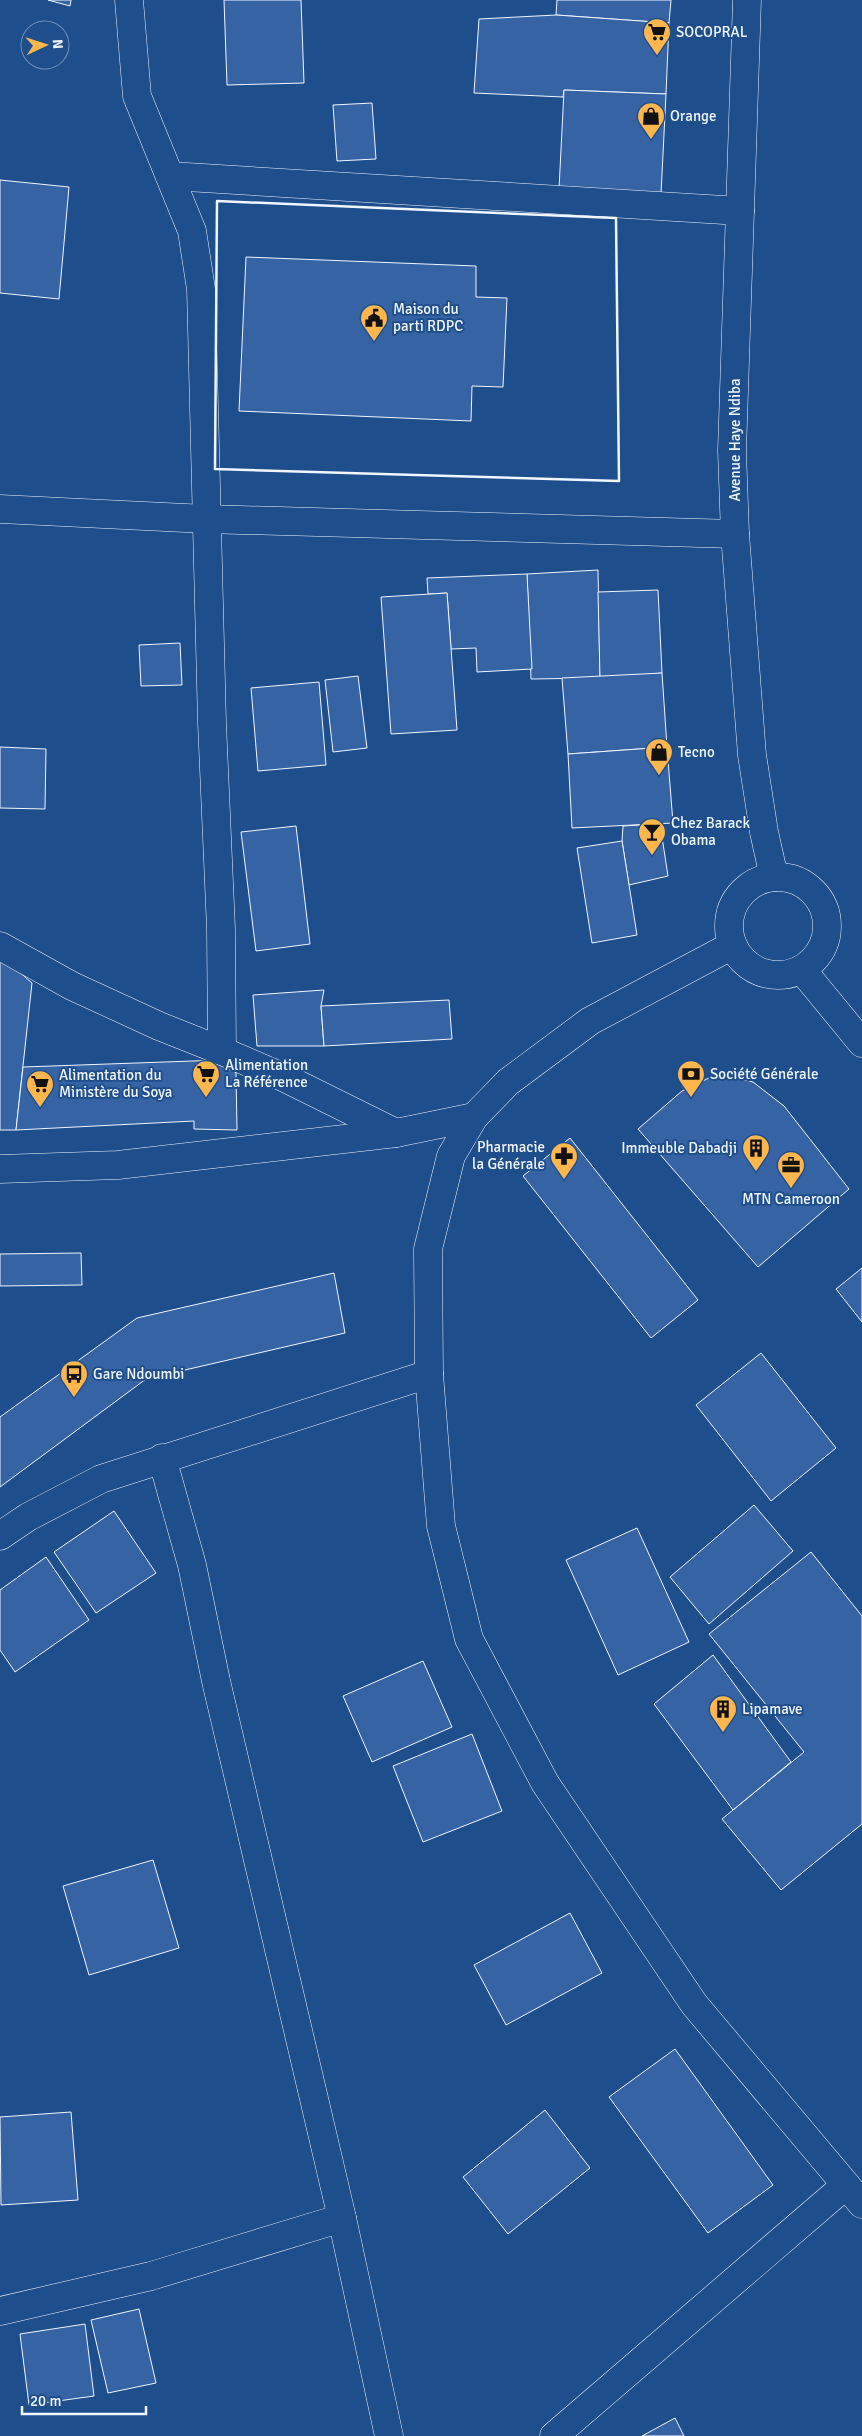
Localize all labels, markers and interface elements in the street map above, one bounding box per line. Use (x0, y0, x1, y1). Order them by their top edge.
supermarket icon: SOCOPRAL (642, 17, 672, 56)
north arrow (20, 20, 70, 70)
place label: SOCOPRAL (676, 23, 748, 41)
text: N (49, 39, 66, 50)
shop icon: Orange (636, 101, 666, 140)
place label: Orange (670, 107, 717, 125)
place label: Maison du parti RDPC (393, 300, 463, 335)
public building icon: Maison du parti RDPC (359, 303, 389, 342)
street label: Avenue Haye Ndiba (726, 378, 744, 502)
shop icon: Tecno (644, 737, 674, 776)
place label: Tecno (678, 743, 715, 761)
place label: Chez Barack Obama (671, 814, 750, 849)
bar icon: Chez Barack Obama (637, 817, 667, 856)
place label: Alimentation La Référence (225, 1056, 308, 1091)
supermarket icon: Alimentation La Référence (191, 1059, 221, 1098)
bank icon: Société Générale (676, 1059, 706, 1098)
place label: Société Générale (710, 1065, 818, 1083)
place label: Alimentation du Ministère du Soya (59, 1066, 172, 1101)
supermarket icon: Alimentation du Ministère du Soya (25, 1069, 55, 1108)
building icon: Immeuble Dabadji (741, 1133, 771, 1172)
place label: Pharmacie la Générale (472, 1138, 545, 1173)
place label: Immeuble Dabadji (621, 1139, 737, 1157)
pharmacy icon: Pharmacie la Générale (549, 1141, 579, 1180)
office icon: MTN Cameroon (776, 1150, 806, 1189)
place label: MTN Cameroon (742, 1190, 840, 1208)
bus stop icon: Gare Ndoumbi (59, 1359, 89, 1398)
place label: Gare Ndoumbi (93, 1365, 184, 1383)
building icon: Lipamave (708, 1694, 738, 1733)
place label: Lipamave (742, 1700, 803, 1718)
scale bar (22, 2384, 146, 2416)
text: 20 m (30, 2392, 61, 2410)

